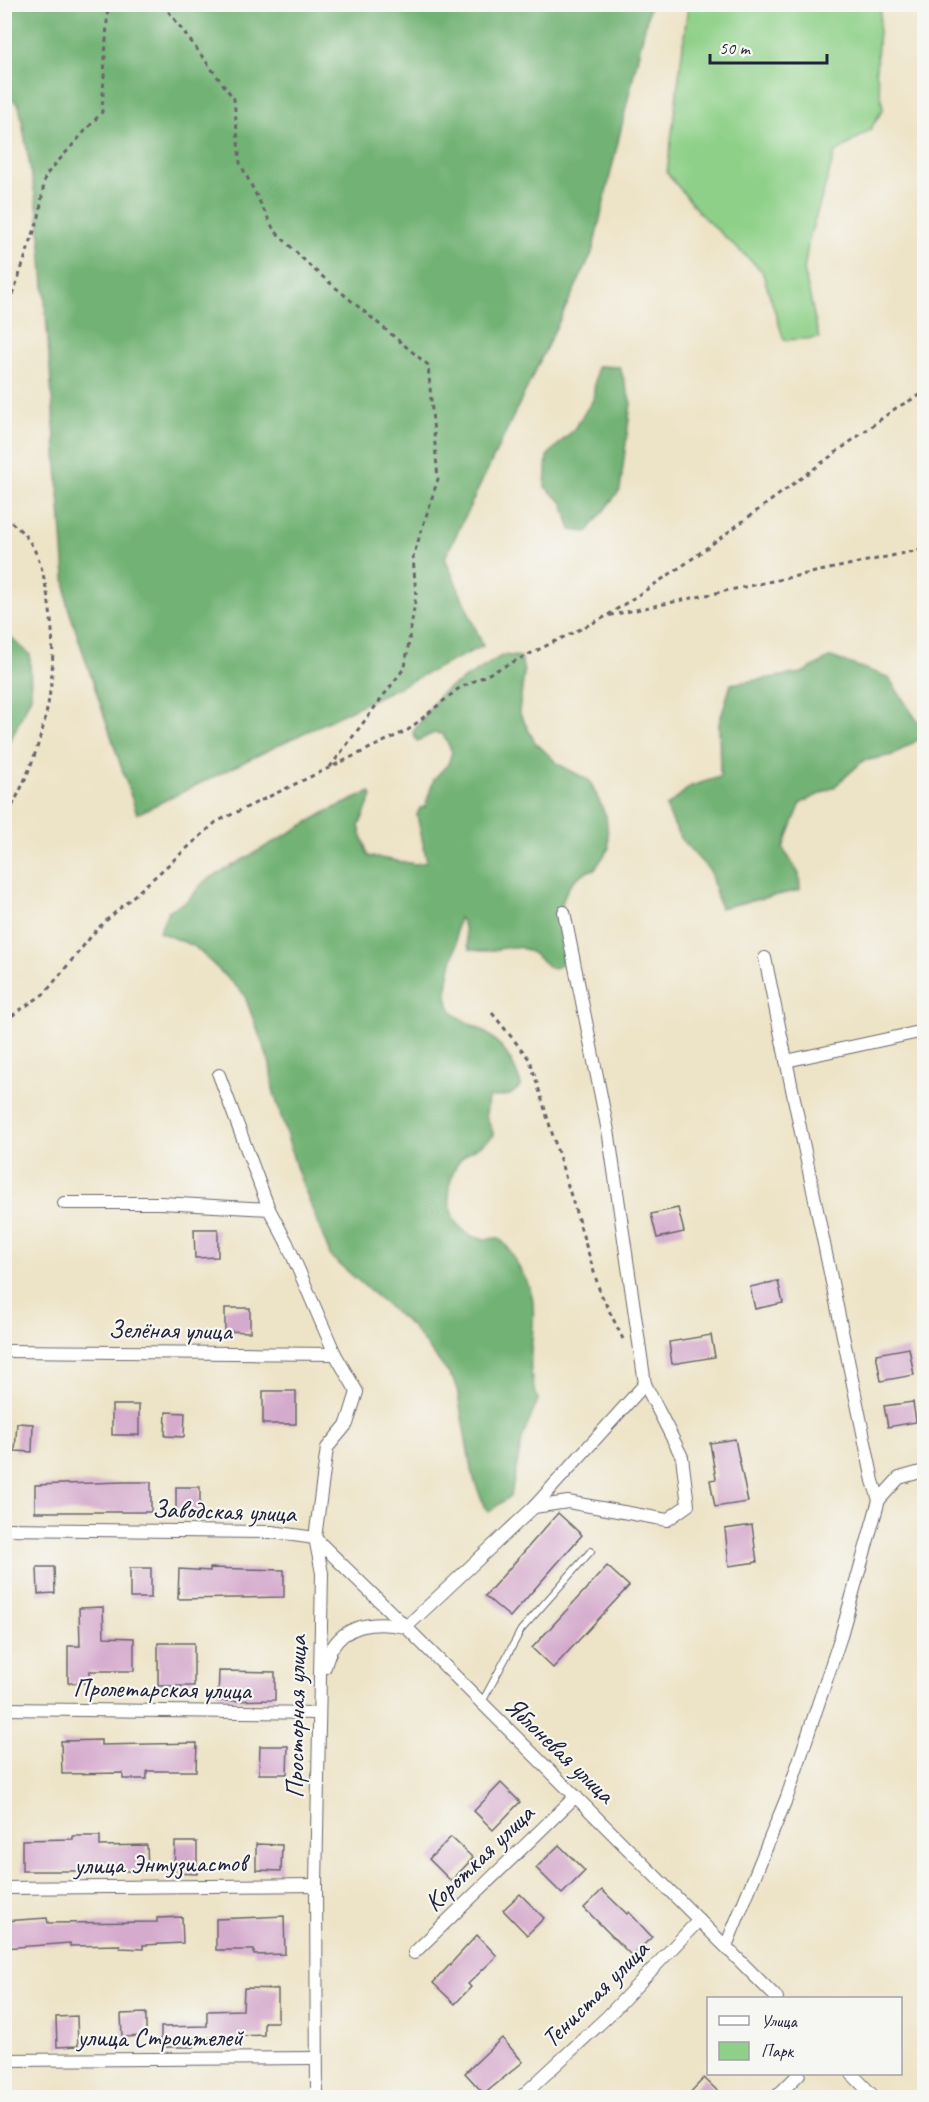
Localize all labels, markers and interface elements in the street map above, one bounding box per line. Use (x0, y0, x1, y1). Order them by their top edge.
scale bar (710, 27, 827, 65)
text: 50 m (719, 37, 752, 59)
street label: Зелёная улица (108, 1312, 234, 1348)
street label: Заводская улица (151, 1492, 298, 1530)
street label: Просторная улица (278, 1634, 314, 1799)
street label: Пролетарская улица (73, 1671, 253, 1707)
street label: Яблоневая улица (498, 1690, 623, 1812)
street label: Короткая улица (417, 1796, 542, 1919)
street label: улица Энтузиастов (72, 1846, 251, 1882)
street label: Тенистая улица (534, 1932, 657, 2055)
legend (707, 1997, 902, 2075)
text: Улица (761, 2010, 798, 2032)
street label: улица Строителей (75, 2021, 245, 2054)
text: Парк (761, 2040, 795, 2062)

